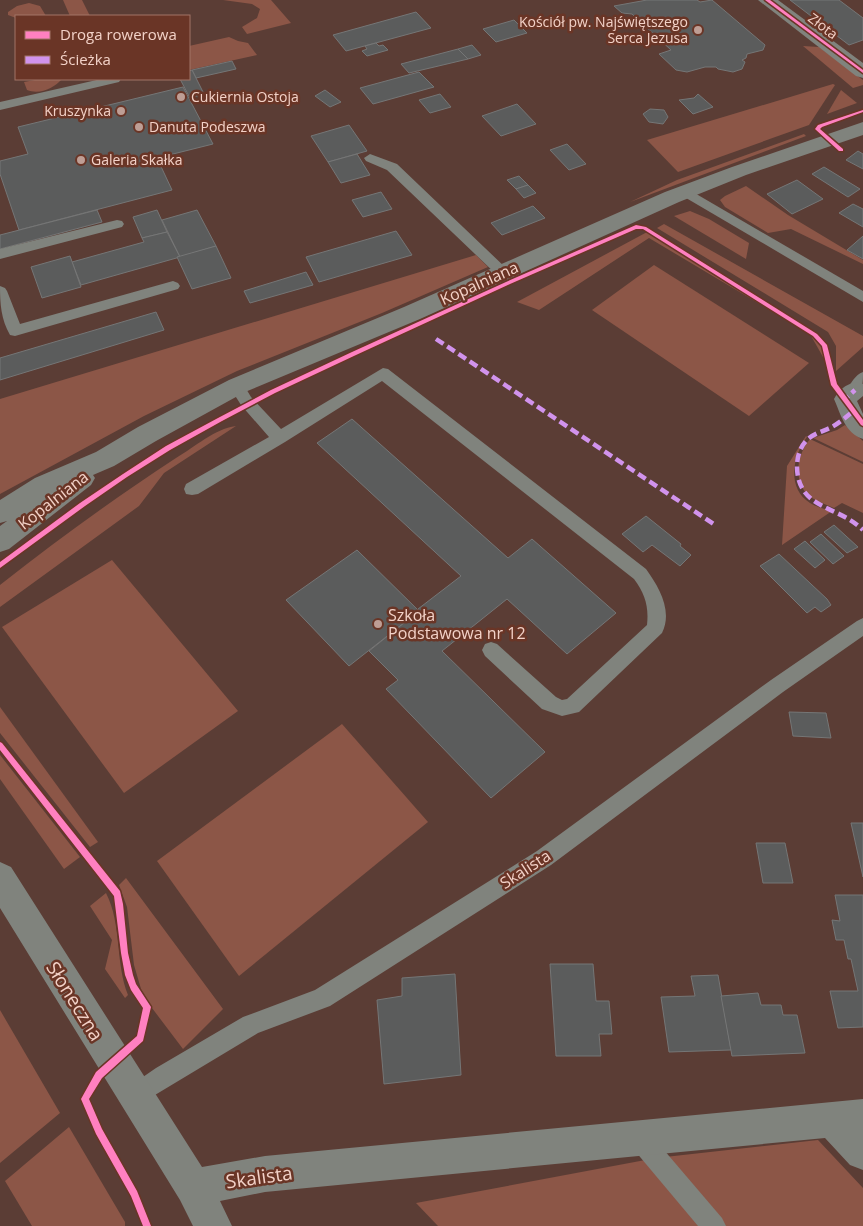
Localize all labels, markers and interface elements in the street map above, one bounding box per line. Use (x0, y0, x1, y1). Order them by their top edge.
street label: Złota (805, 8, 842, 43)
place label: Kościół pw. Najświętszego Serca Jezusa (519, 12, 688, 47)
legend (15, 15, 190, 80)
text: Droga rowerowa (60, 24, 177, 44)
marker: Kościół pw. Najświętszego Serca Jezusa (692, 24, 704, 36)
text: Ścieżka (60, 49, 111, 69)
place label: Cukiernia Ostoja (191, 87, 299, 106)
marker: Cukiernia Ostoja (175, 91, 187, 103)
place label: Kruszynka (44, 101, 111, 120)
marker: Kruszynka (115, 105, 127, 117)
place label: Danuta Podeszwa (149, 117, 266, 136)
marker: Danuta Podeszwa (133, 121, 145, 133)
place label: Galeria Skałka (91, 150, 183, 169)
marker: Galeria Skałka (75, 154, 87, 166)
street label: Kopalniana (436, 256, 522, 310)
street label: Kopalniana (13, 466, 93, 534)
place label: Szkoła Podstawowa nr 12 (388, 604, 526, 644)
marker: Szkoła Podstawowa nr 12 (372, 618, 384, 630)
street label: Skalista (495, 844, 555, 894)
street label: Słoneczna (40, 956, 110, 1046)
street label: Skalista (224, 1159, 294, 1195)

